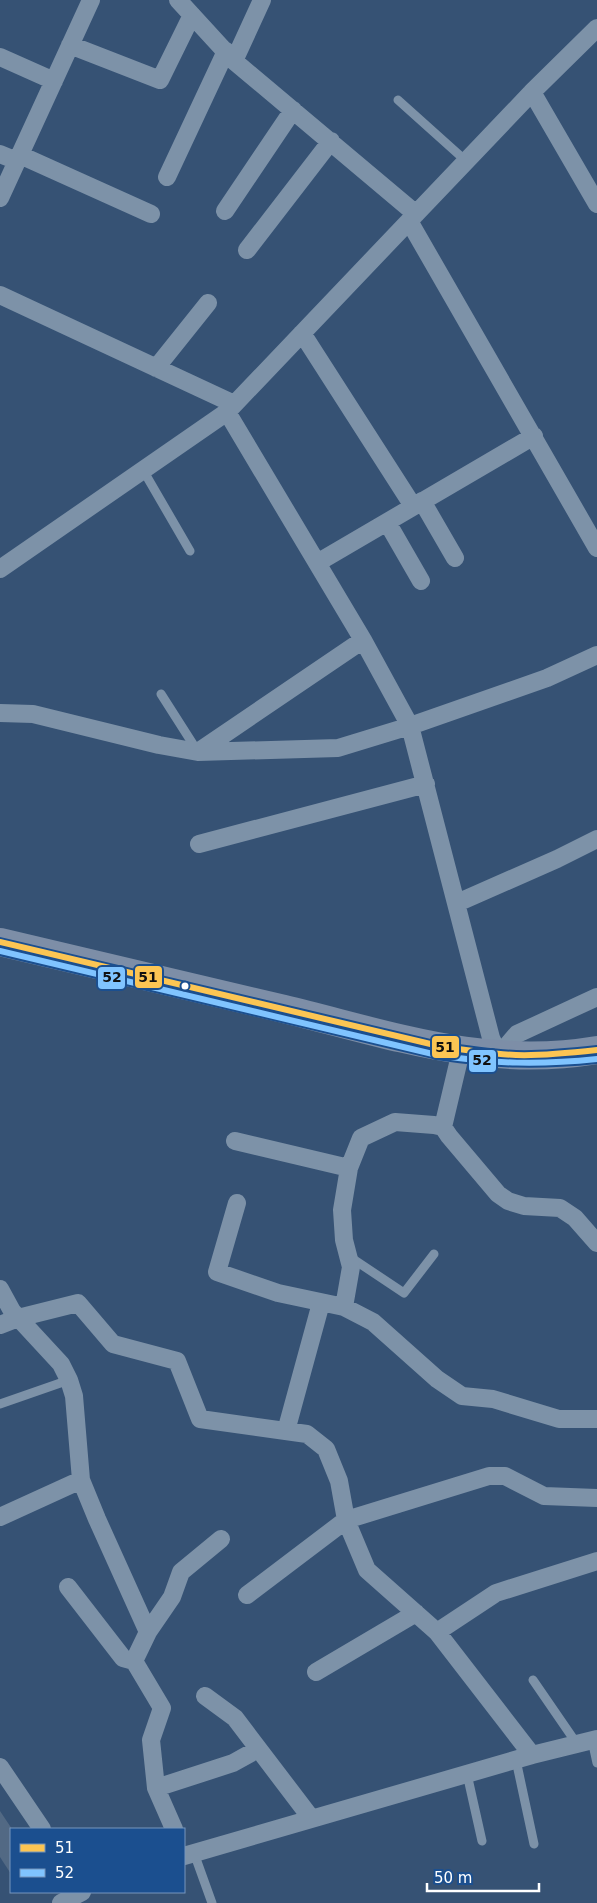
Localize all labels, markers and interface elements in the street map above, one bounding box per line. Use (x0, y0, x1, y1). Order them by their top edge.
line badge: 51 (134, 965, 163, 989)
line badge: 52 (97, 966, 126, 990)
text: 52 (102, 969, 122, 985)
text: 51 (138, 969, 158, 985)
unlabelled marker (180, 981, 190, 991)
line badge: 51 (431, 1035, 460, 1059)
text: 51 (435, 1039, 455, 1055)
line badge: 52 (468, 1049, 497, 1073)
text: 52 (472, 1052, 492, 1068)
legend (10, 1828, 185, 1893)
text: 51 (55, 1839, 74, 1857)
scale bar (427, 1860, 540, 1892)
text: 52 (55, 1864, 74, 1882)
text: 50 m (434, 1869, 472, 1887)

